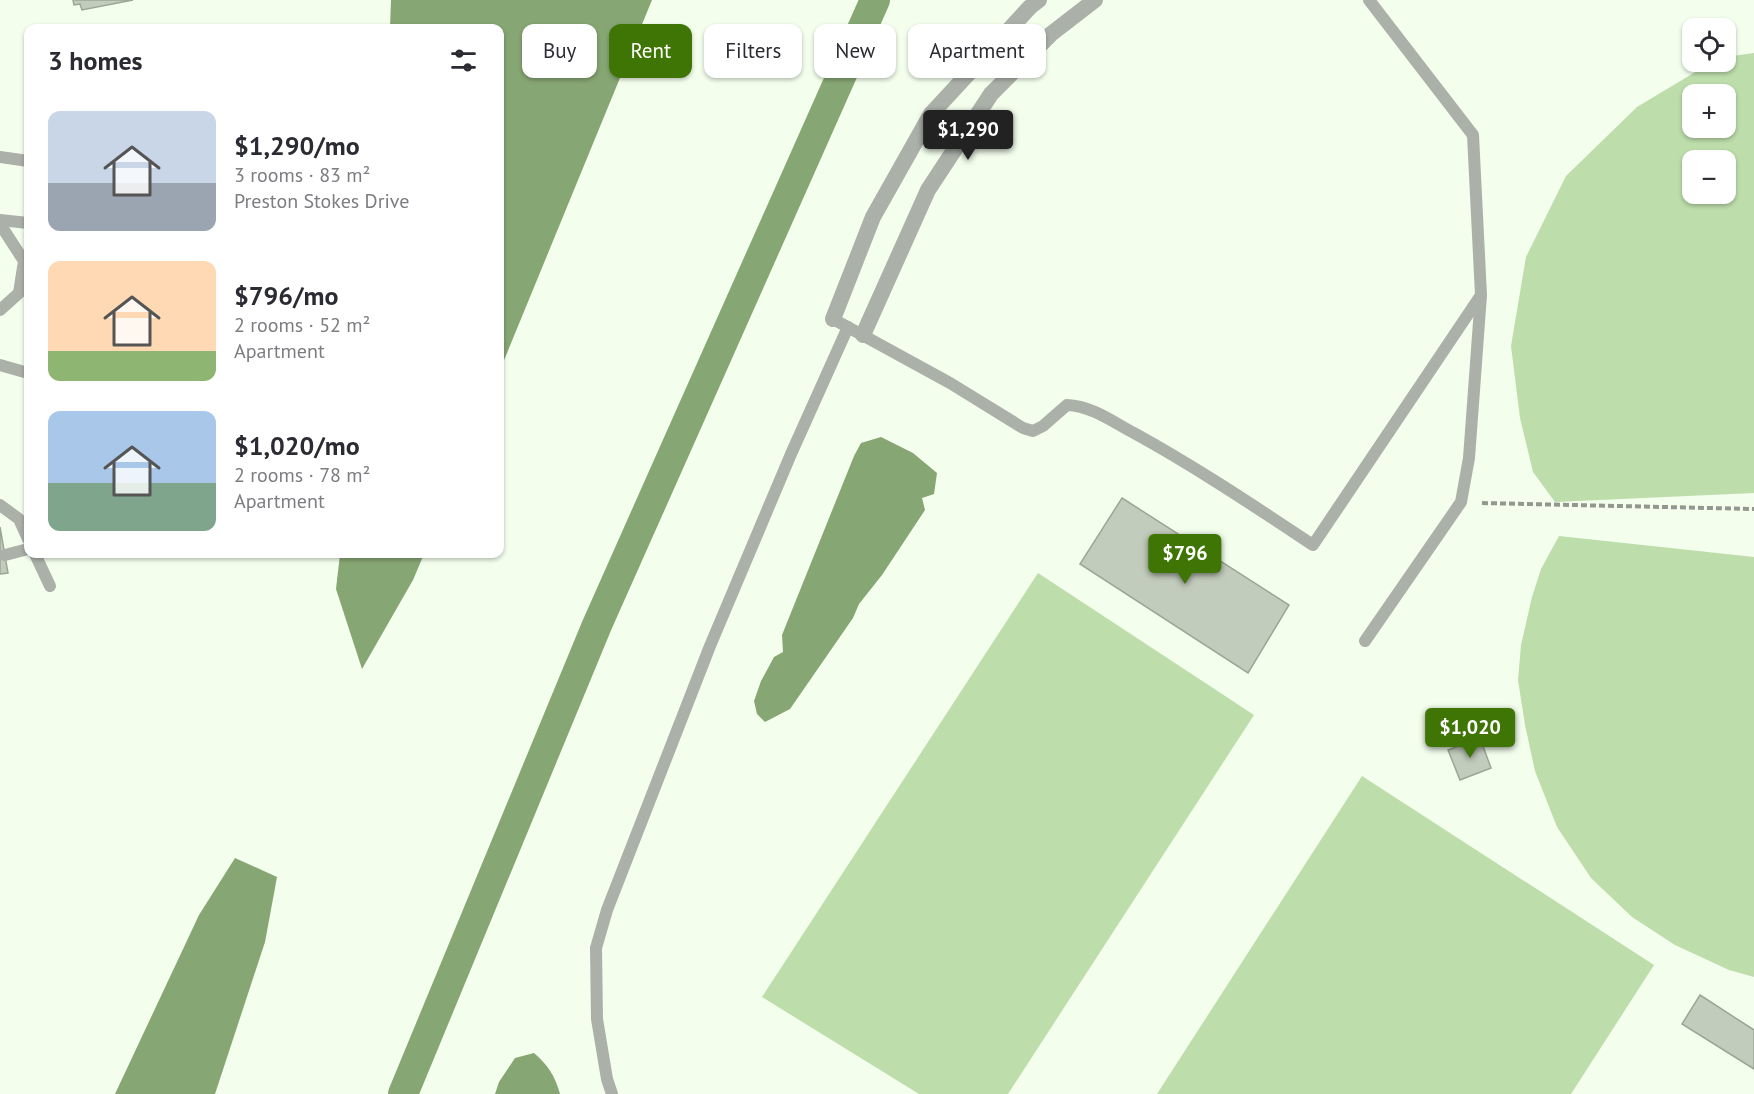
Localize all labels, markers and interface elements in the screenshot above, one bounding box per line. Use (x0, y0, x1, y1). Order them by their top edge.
map controls (1682, 18, 1736, 204)
button: locate (1682, 18, 1736, 72)
chip: Buy (522, 24, 597, 78)
chip: Rent (609, 24, 692, 78)
chip: Filters (704, 24, 802, 78)
chip: New (814, 24, 896, 78)
chip: Apartment (908, 24, 1046, 78)
text: 3 homes (48, 44, 143, 77)
icon: filters (447, 44, 480, 77)
button: + (1682, 84, 1736, 138)
pin: $1,290 (919, 110, 1017, 161)
text: $1,290 (937, 116, 999, 142)
text: $1,290/mo (234, 129, 360, 162)
icon: home (96, 135, 168, 207)
button: − (1682, 150, 1736, 204)
text: 3 rooms · 83 m² (234, 162, 370, 188)
text: Preston Stokes Drive (234, 188, 409, 214)
text: $796/mo (234, 279, 338, 312)
icon: home (96, 285, 168, 357)
text: 2 rooms · 52 m² (234, 312, 370, 338)
text: Apartment (234, 338, 325, 364)
text: $1,020/mo (234, 429, 360, 462)
icon: home (96, 435, 168, 507)
text: 2 rooms · 78 m² (234, 462, 370, 488)
text: Apartment (234, 488, 325, 514)
pin: $796 (1149, 534, 1221, 585)
text: $796 (1162, 540, 1208, 566)
pin: $1,020 (1421, 708, 1519, 759)
text: $1,020 (1439, 714, 1501, 740)

